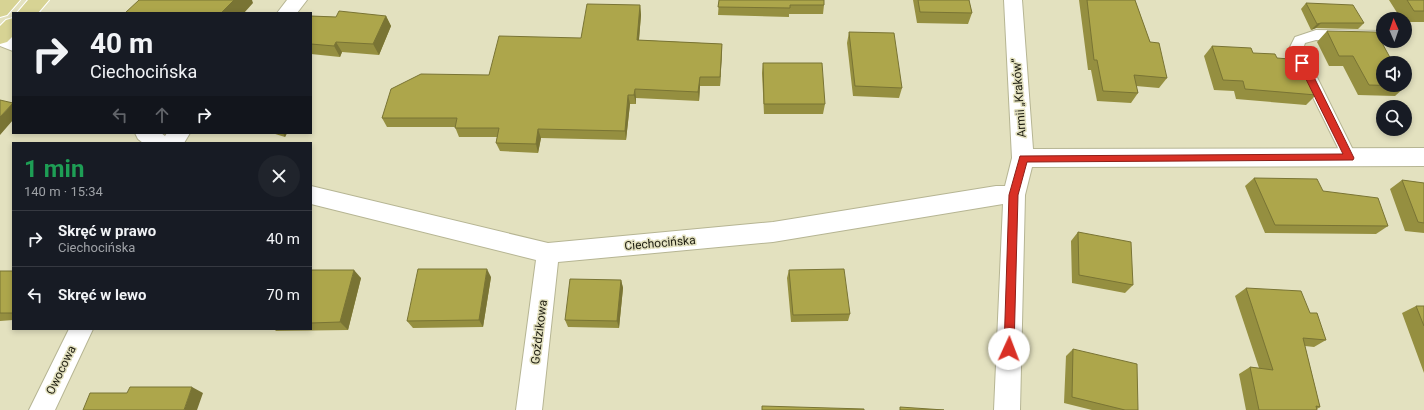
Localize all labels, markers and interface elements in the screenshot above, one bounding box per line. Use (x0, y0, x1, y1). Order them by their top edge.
north arrow (1376, 12, 1412, 48)
map controls (1376, 12, 1412, 136)
text: 40 m (90, 27, 153, 60)
icon: right (24, 28, 76, 80)
pin (1285, 46, 1319, 80)
icon: arrive (1291, 52, 1313, 74)
button: sound (1376, 56, 1412, 92)
street label: Armii „Kraków” (1009, 58, 1029, 138)
text: Ciechocińska (90, 61, 197, 82)
button: search (1376, 100, 1412, 136)
icon: left (109, 104, 131, 126)
icon: ahead (151, 104, 173, 126)
icon: right (193, 104, 215, 126)
text: 1 min (24, 155, 84, 183)
button: close (258, 155, 300, 197)
text: 140 m · 15:34 (24, 184, 103, 199)
text: Skręć w prawo (58, 222, 156, 240)
icon: right (24, 228, 46, 250)
text: 40 m (266, 230, 300, 248)
street label: Ciechocińska (624, 233, 696, 253)
text: Ciechocińska (58, 240, 135, 255)
icon: left (24, 284, 46, 306)
text: Skręć w lewo (58, 286, 147, 304)
text: 70 m (266, 286, 300, 304)
street label: Goździkowa (528, 299, 550, 365)
position arrow (988, 328, 1030, 370)
street label: Owocowa (43, 343, 79, 397)

